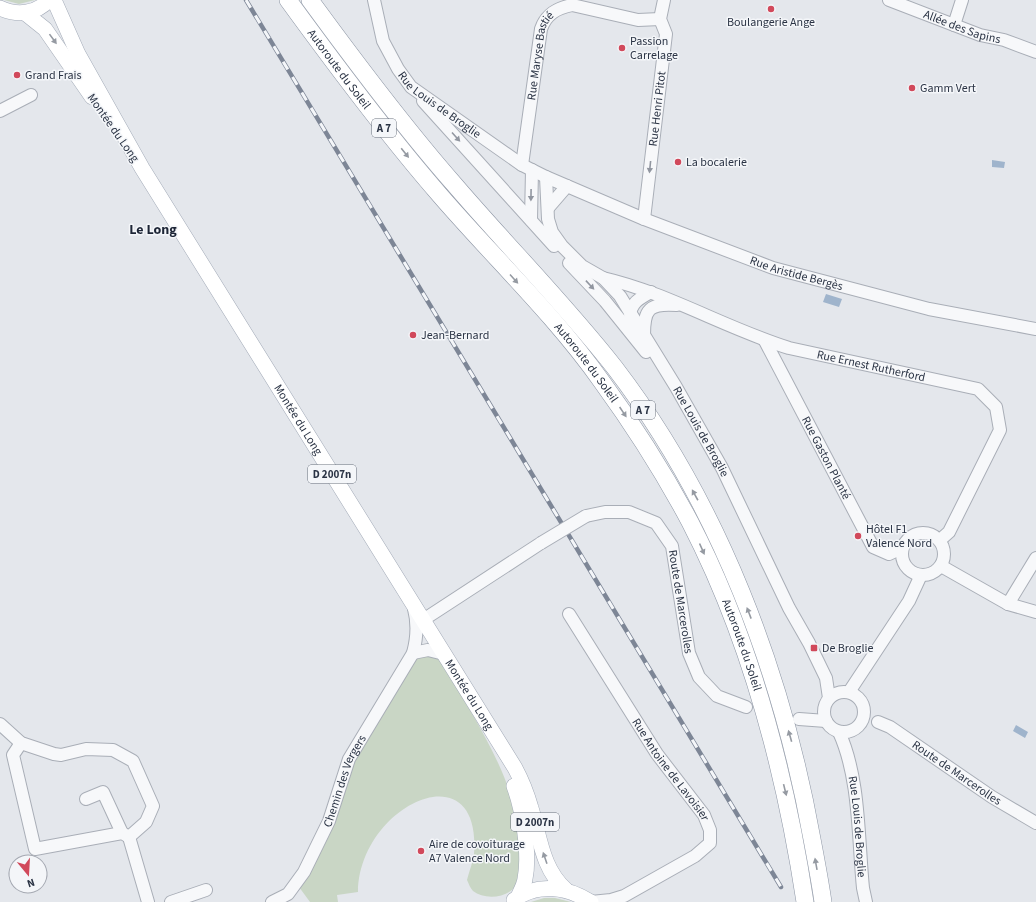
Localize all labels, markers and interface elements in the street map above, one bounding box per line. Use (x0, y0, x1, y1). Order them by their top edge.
marker: Boulangerie Ange (766, 4, 776, 14)
street label: Allée des Sapins (921, 6, 1002, 48)
street label: Rue Maryse Bastié (523, 7, 557, 101)
place label: Boulangerie Ange (727, 14, 815, 31)
street label: Autoroute du Soleil (303, 26, 375, 113)
place label: Passion Carrelage (630, 33, 678, 64)
one-way arrow (49, 34, 57, 45)
marker: Passion Carrelage (617, 43, 627, 53)
place label: Grand Frais (25, 67, 82, 84)
street label: Rue Louis de Broglie (394, 68, 485, 142)
marker: Grand Frais (12, 70, 22, 80)
street label: Rue Henri Pitot (644, 70, 670, 147)
place label: Gamm Vert (920, 80, 976, 97)
marker: Gamm Vert (907, 83, 917, 93)
street label: Montée du Long (83, 90, 143, 166)
road number: A 7 (372, 119, 396, 137)
one-way arrow (451, 132, 461, 142)
one-way arrow (401, 148, 410, 159)
place label: La bocalerie (686, 154, 747, 171)
marker: La bocalerie (673, 157, 683, 167)
one-way arrow (647, 160, 653, 173)
one-way arrow (528, 189, 534, 202)
district label: Le Long (129, 220, 177, 240)
street label: Rue Aristide Bergès (747, 251, 845, 295)
one-way arrow (510, 274, 519, 284)
one-way arrow (585, 280, 595, 290)
street label: Autoroute du Soleil (550, 319, 622, 406)
place label: Jean-Bernard (421, 327, 489, 344)
marker: Jean-Bernard (408, 330, 418, 340)
street label: Rue Ernest Rutherford (815, 346, 927, 386)
street label: Montée du Long (270, 381, 327, 458)
street label: Rue Louis de Broglie (669, 383, 733, 480)
road number: A 7 (631, 401, 655, 419)
one-way arrow (619, 407, 627, 417)
street label: Rue Gaston Planté (797, 413, 855, 503)
road number: D 2007n (308, 465, 356, 483)
one-way arrow (692, 489, 698, 501)
place label: Hôtel F1 Valence Nord (866, 521, 932, 552)
marker: Hôtel F1 Valence Nord (853, 531, 863, 541)
one-way arrow (699, 543, 705, 554)
street label: Route de Marcerolles (664, 549, 697, 655)
street label: Autoroute du Soleil (718, 596, 766, 693)
one-way arrow (745, 607, 751, 619)
place label: De Broglie (822, 640, 873, 657)
marker: De Broglie (809, 643, 819, 653)
street label: Montée du Long (441, 656, 498, 733)
street label: Rue Antoine de Lavoisier (628, 715, 714, 824)
one-way arrow (787, 730, 793, 742)
street label: Chemin des Vergers (319, 731, 370, 830)
street label: Route de Marcerolles (909, 736, 1005, 809)
street label: Rue Louis de Broglie (844, 775, 871, 878)
one-way arrow (782, 784, 788, 796)
road number: D 2007n (511, 813, 559, 831)
place label: Aire de covoiturage A7 Valence Nord (429, 836, 525, 867)
marker: Aire de covoiturage A7 Valence Nord (416, 846, 426, 856)
one-way arrow (541, 851, 547, 863)
north arrow (8, 854, 48, 894)
one-way arrow (813, 857, 819, 870)
text: N (25, 875, 37, 891)

